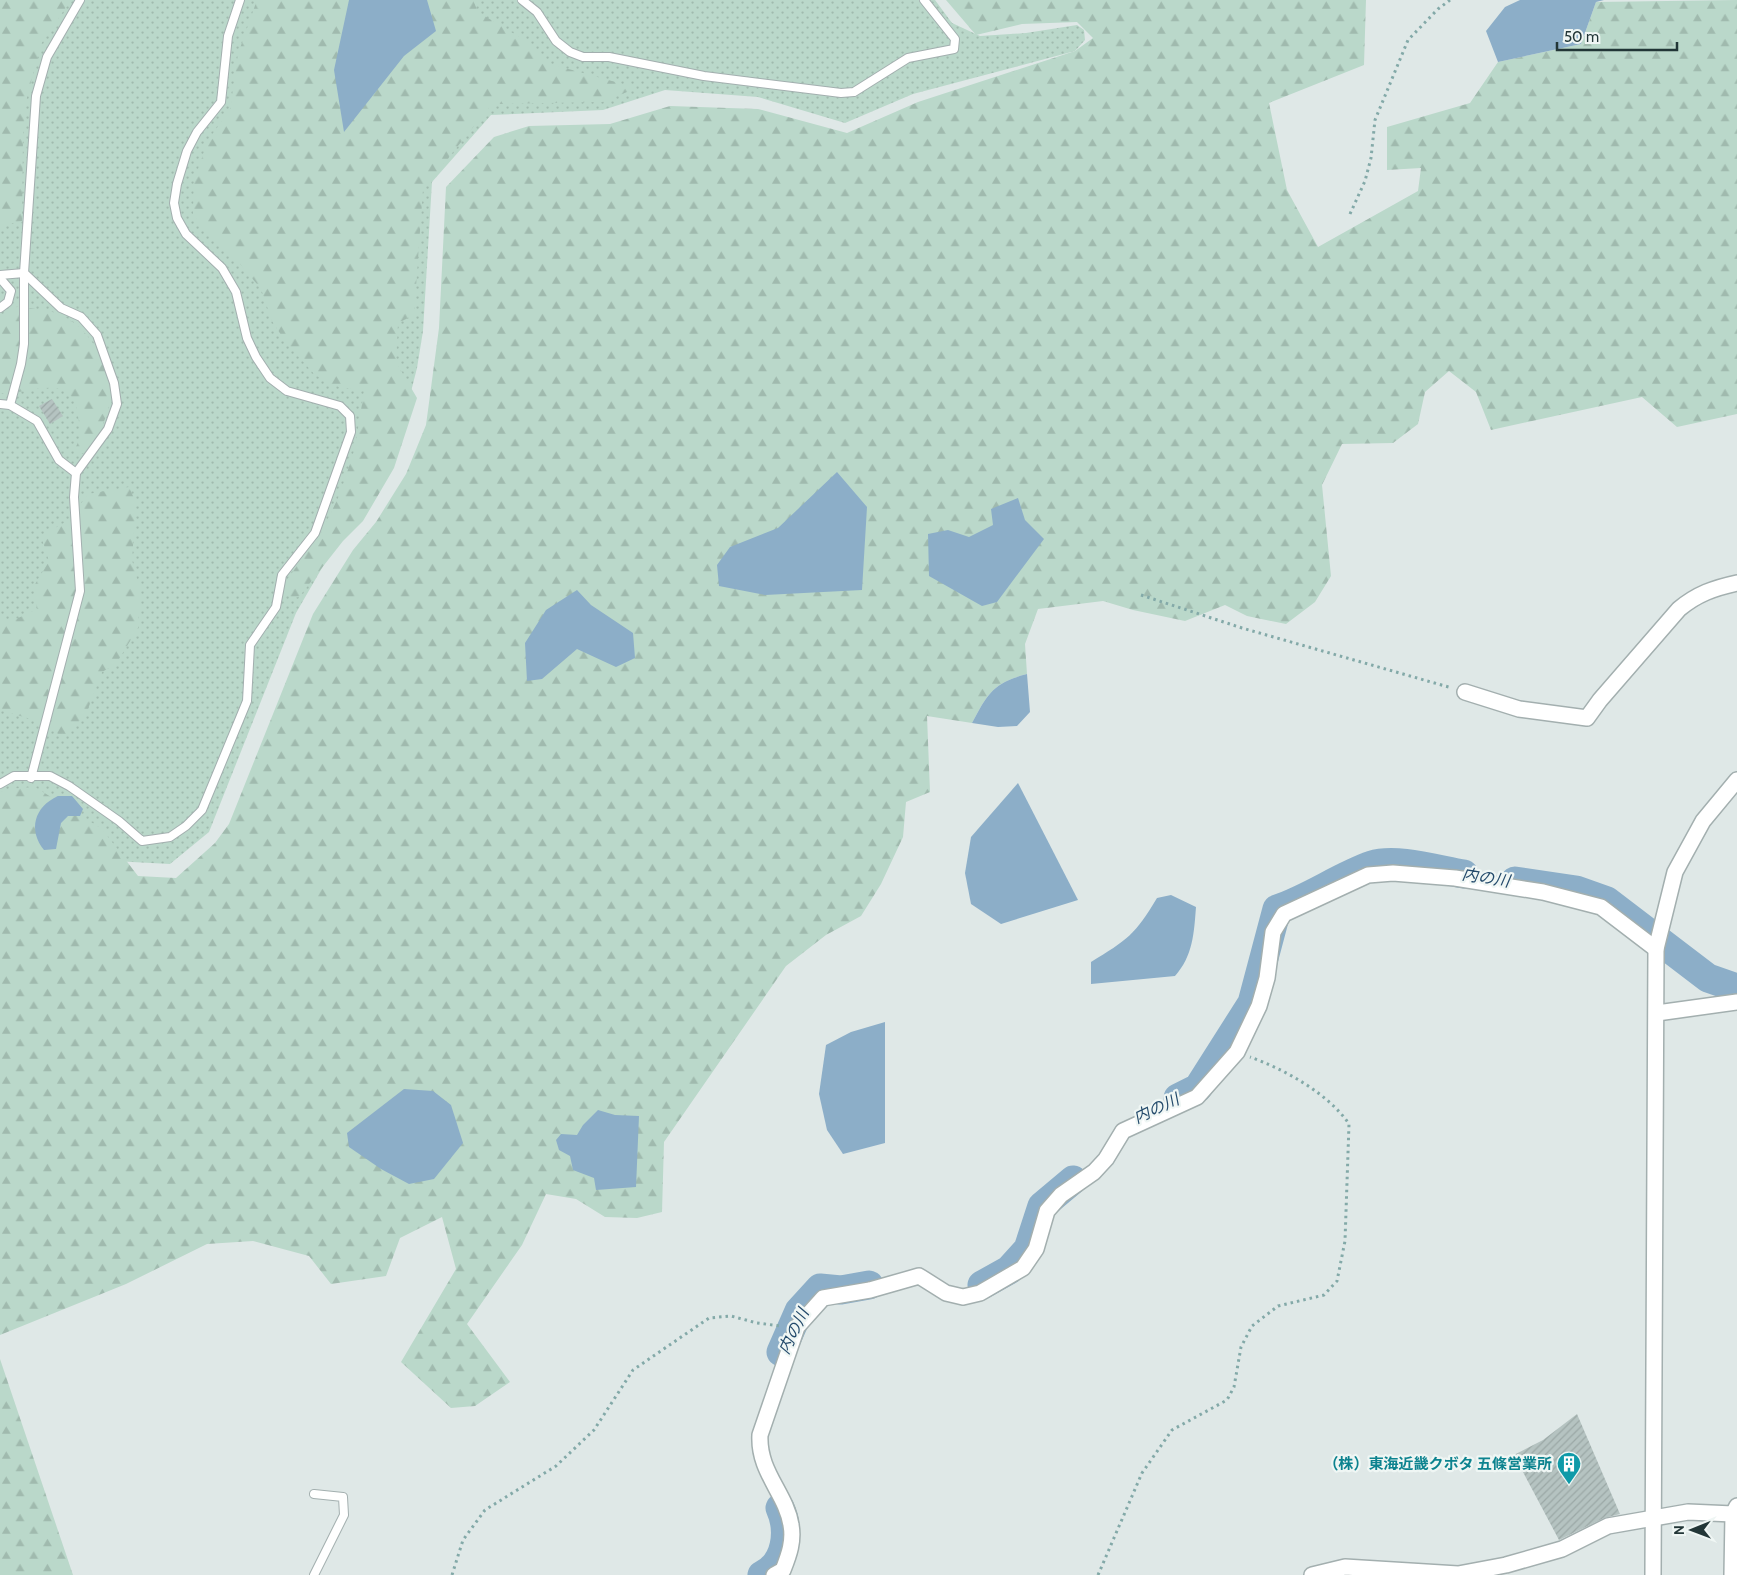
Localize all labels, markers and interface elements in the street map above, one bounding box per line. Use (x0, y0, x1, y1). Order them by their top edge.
scale bar (1557, 20, 1677, 52)
text: 50 m (1564, 28, 1599, 46)
water label: 内の川 (1461, 864, 1513, 891)
water label: 内の川 (1130, 1089, 1184, 1127)
water label: 内の川 (774, 1304, 813, 1357)
building icon: （株）東海近畿クボタ 五條営業所 (1556, 1451, 1582, 1485)
place label: （株）東海近畿クボタ 五條営業所 (1324, 1455, 1552, 1473)
north arrow (1667, 1505, 1717, 1555)
text: N (1670, 1525, 1688, 1535)

